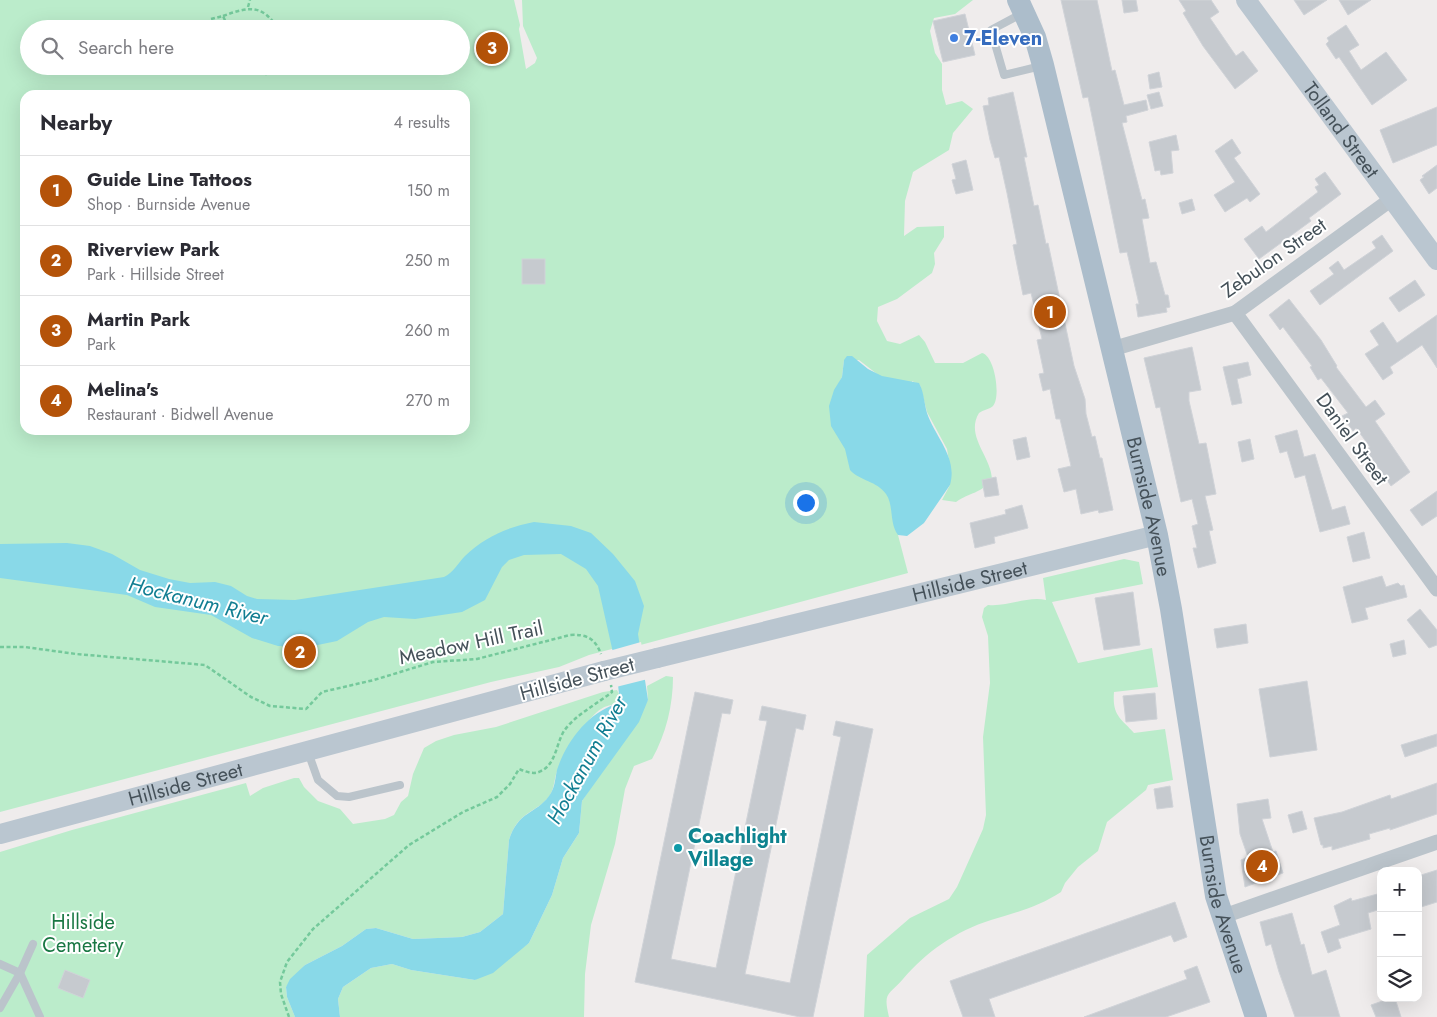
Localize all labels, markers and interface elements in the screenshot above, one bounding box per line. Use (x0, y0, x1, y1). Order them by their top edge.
search box (20, 20, 470, 75)
place label: 7-Eleven (964, 24, 1042, 53)
pin: 3 (476, 29, 508, 67)
marker: 7-Eleven (948, 32, 960, 44)
icon: search (38, 34, 66, 62)
text: Search here (78, 34, 174, 61)
street label: Tolland Street (1296, 76, 1386, 184)
text: Nearby (40, 108, 112, 138)
text: 4 results (394, 111, 450, 134)
text: Guide Line Tattoos (87, 166, 252, 193)
text: 1 (52, 179, 60, 202)
text: 150 m (407, 179, 450, 202)
text: Shop · Burnside Avenue (87, 193, 250, 216)
street label: Zebulon Street (1216, 211, 1333, 305)
text: Riverview Park (87, 236, 220, 263)
text: 2 (51, 249, 61, 272)
text: 250 m (405, 249, 450, 272)
text: Park · Hillside Street (87, 263, 224, 286)
pin: 1 (1034, 293, 1066, 331)
text: Martin Park (87, 306, 190, 333)
text: 3 (51, 319, 61, 342)
text: 260 m (405, 319, 450, 342)
text: Park (87, 333, 116, 356)
text: Melina's (87, 376, 158, 403)
street label: Daniel Street (1309, 387, 1395, 491)
text: 4 (50, 389, 62, 412)
text: 270 m (406, 389, 450, 412)
text: Restaurant · Bidwell Avenue (87, 403, 274, 426)
street label: Burnside Avenue (1119, 434, 1179, 579)
your location (793, 490, 819, 516)
street label: Hillside Street (909, 553, 1030, 609)
water label: Hockanum River (125, 569, 272, 633)
street label: Meadow Hill Trail (396, 614, 546, 672)
pin: 2 (284, 633, 316, 671)
street label: Hillside Street (517, 650, 638, 708)
water label: Hockanum River (539, 690, 635, 830)
street label: Hillside Street (125, 755, 246, 813)
place label: Coachlight Village (687, 822, 787, 874)
street label: Burnside Avenue (1192, 833, 1255, 977)
marker: Coachlight Village (672, 842, 684, 854)
pin: 4 (1246, 847, 1278, 885)
map controls (1377, 867, 1422, 1002)
button: + (1377, 867, 1422, 912)
park label: Hillside Cemetery (42, 908, 124, 960)
button: − (1377, 912, 1422, 957)
button: layers (1377, 957, 1422, 1002)

